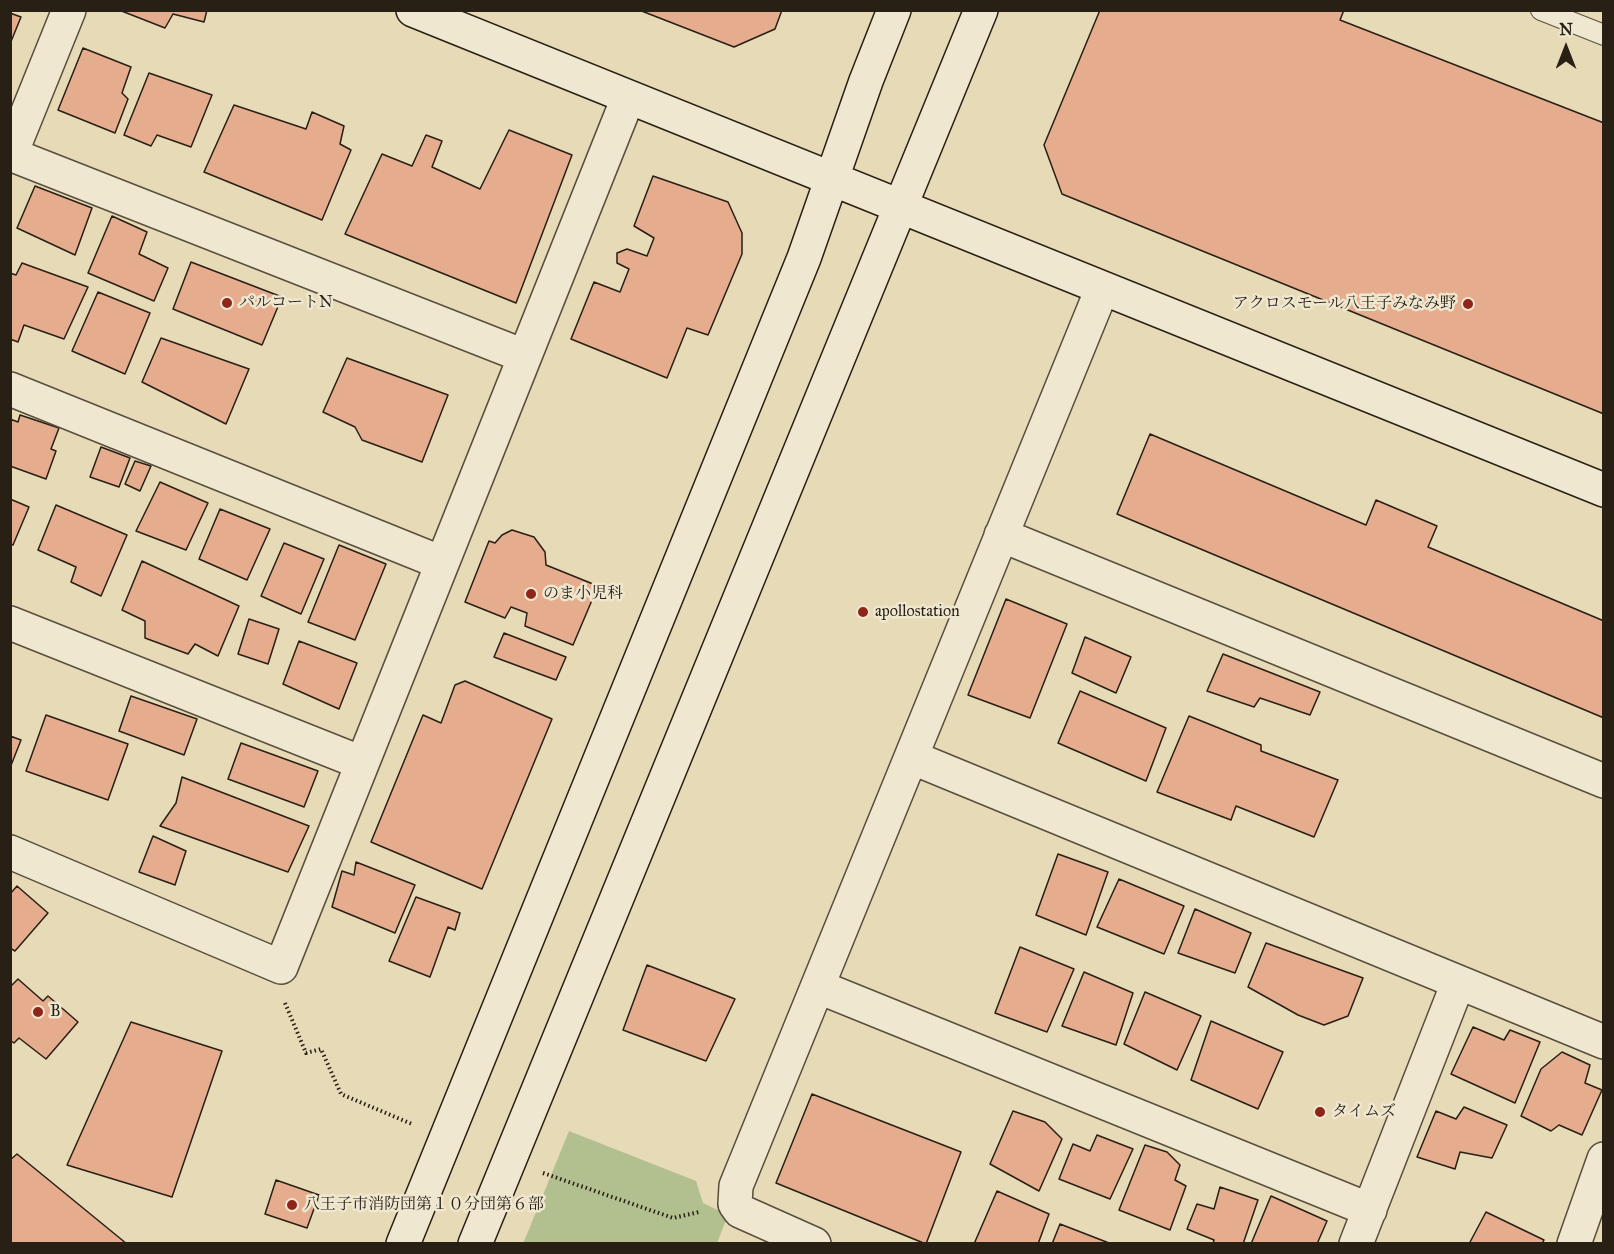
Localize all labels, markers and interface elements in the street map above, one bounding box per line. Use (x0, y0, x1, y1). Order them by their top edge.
north arrow (1536, 18, 1596, 78)
text: N (1559, 20, 1573, 39)
place label: パルコートN (239, 293, 333, 313)
place label: アクロスモール八王子みなみ野 (1233, 294, 1456, 314)
marker: パルコートN (220, 296, 234, 310)
marker: アクロスモール八王子みなみ野 (1461, 297, 1475, 311)
place label: のま小児科 (543, 584, 623, 604)
marker: のま小児科 (524, 587, 538, 601)
place label: apollostation (875, 602, 960, 622)
marker: apollostation (856, 605, 870, 619)
place label: B (50, 1002, 61, 1022)
marker: B (31, 1005, 45, 1019)
place label: タイムズ (1332, 1102, 1396, 1122)
marker: タイムズ (1313, 1105, 1327, 1119)
place label: 八王子市消防団第１０分団第６部 (304, 1195, 544, 1215)
marker: 八王子市消防団第１０分団第６部 (285, 1198, 299, 1212)

